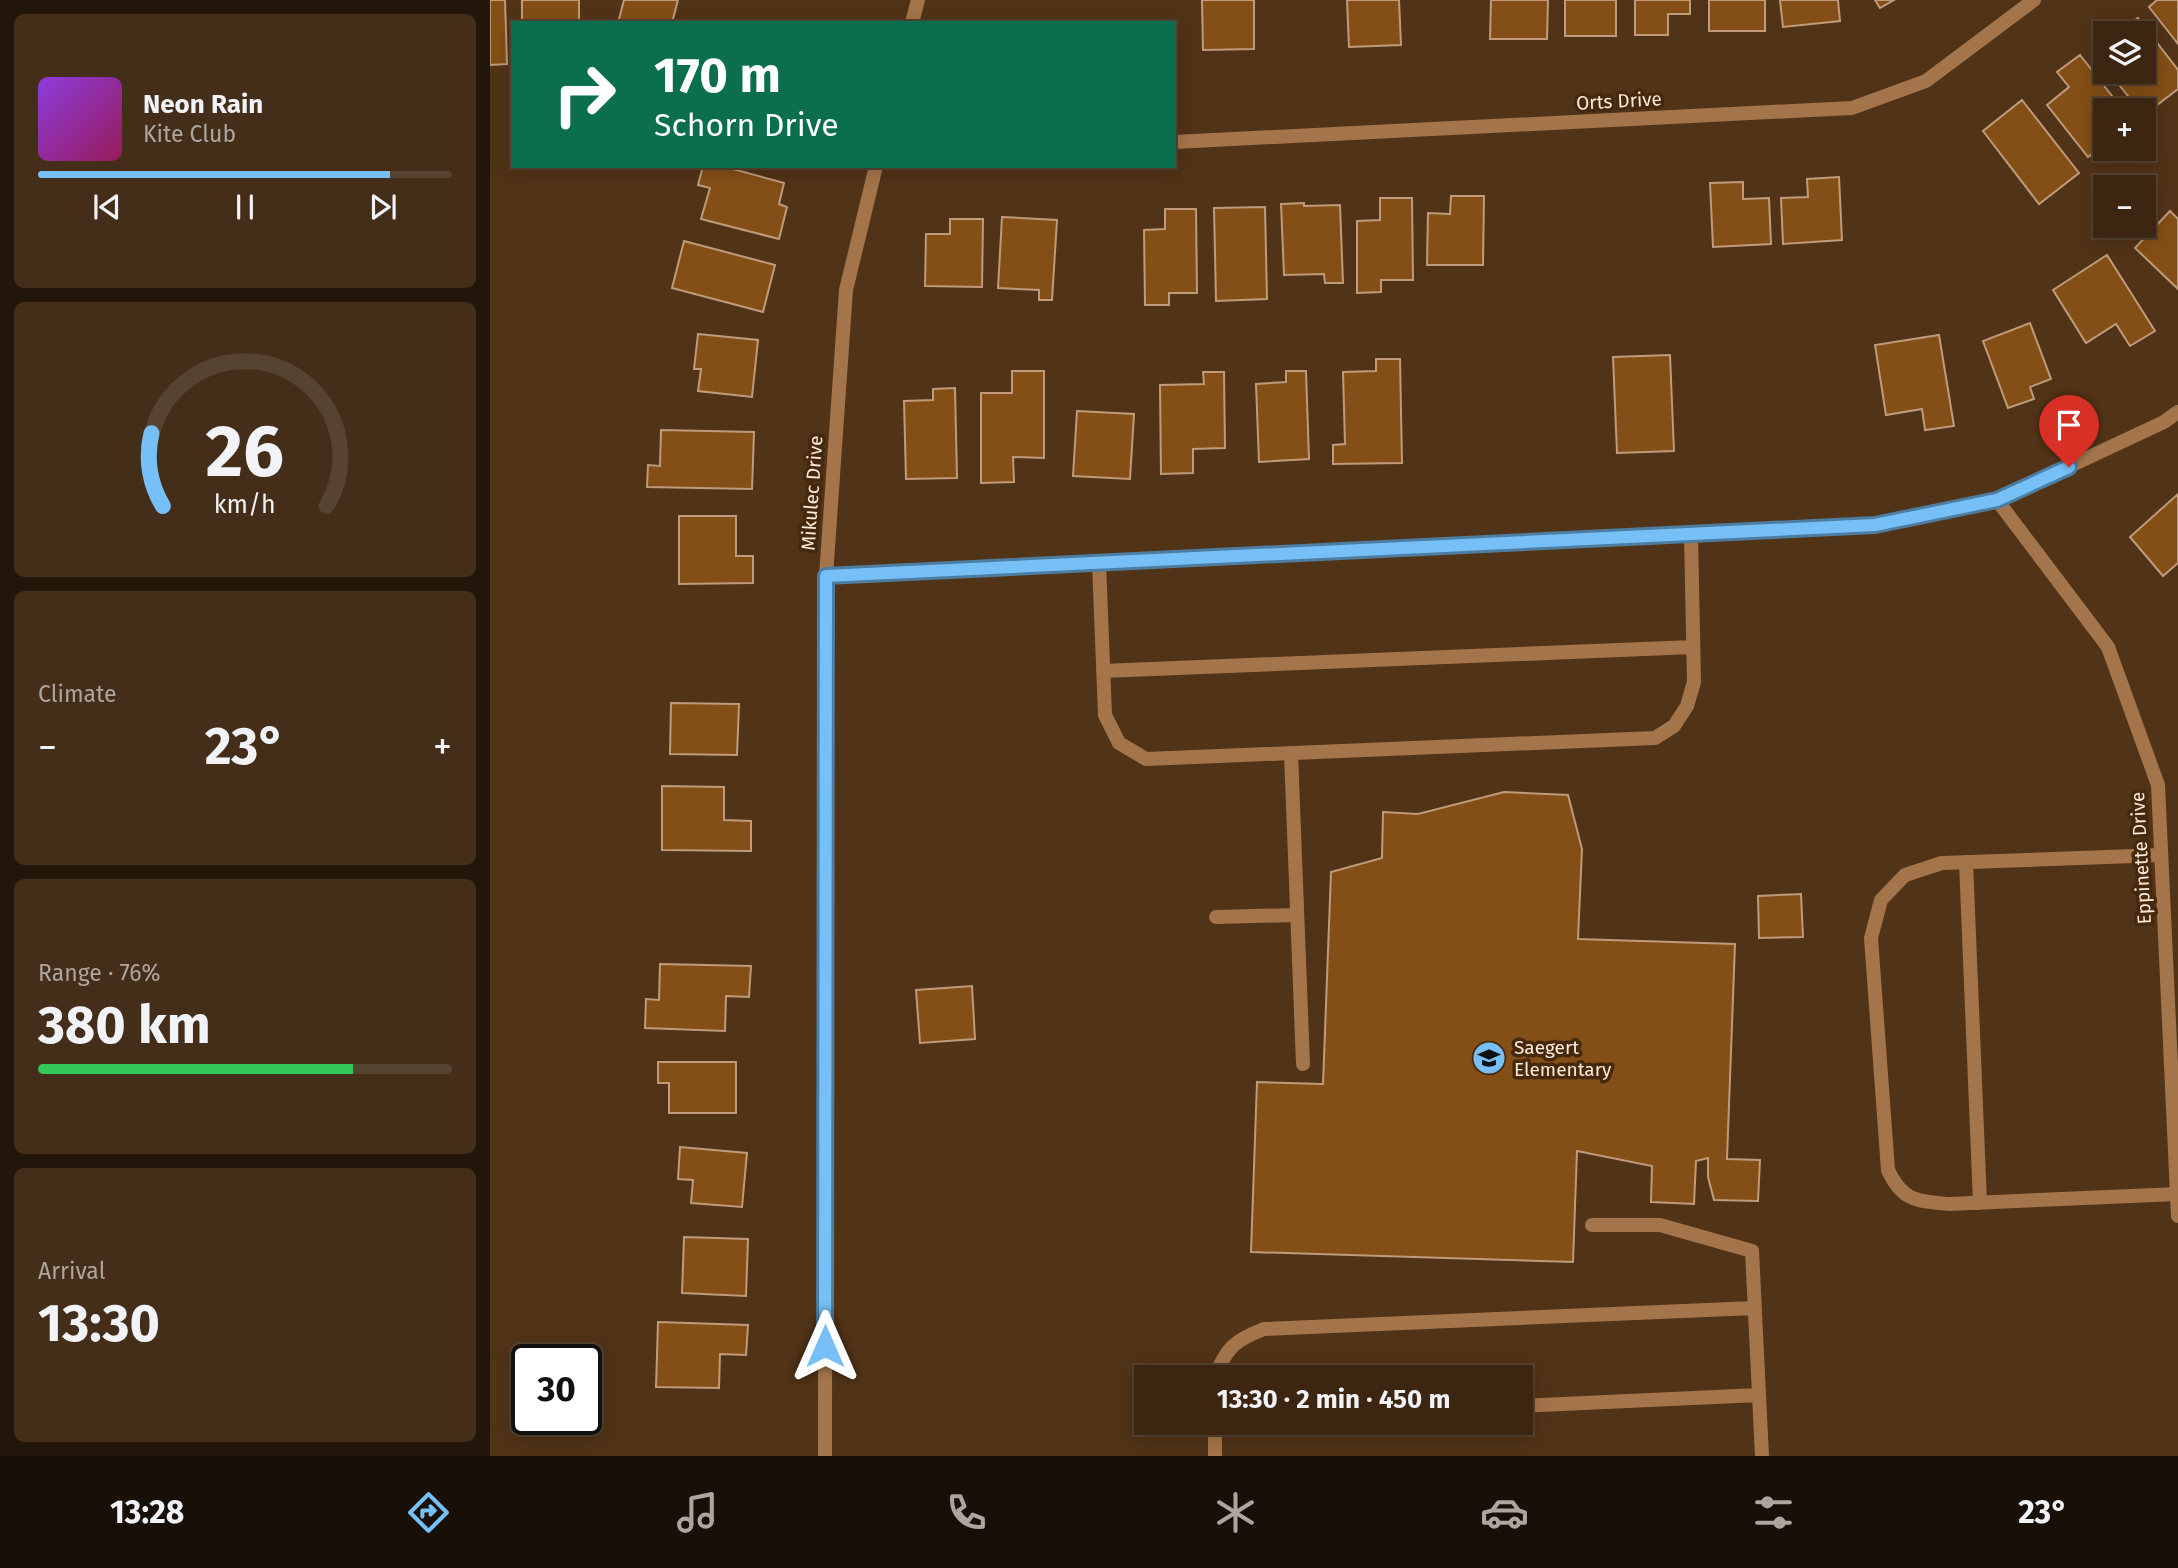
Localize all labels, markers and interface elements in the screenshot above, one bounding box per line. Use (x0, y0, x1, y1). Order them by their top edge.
map controls (2093, 21, 2156, 238)
button: layers (2093, 21, 2156, 84)
text: 170 m (654, 46, 781, 105)
icon: right (539, 49, 630, 140)
street label: Orts Drive (1576, 87, 1662, 115)
text: Neon Rain (143, 89, 263, 120)
button: + (2093, 98, 2156, 161)
text: Schorn Drive (654, 106, 839, 144)
text: Kite Club (143, 120, 236, 148)
button: − (2093, 175, 2156, 238)
icon: previous (88, 188, 126, 226)
icon: pause (226, 188, 264, 226)
icon: next (364, 188, 402, 226)
pin (2039, 395, 2099, 467)
icon: arrive (2050, 406, 2088, 444)
text: 26 (206, 408, 284, 495)
street label: Mikulec Drive (797, 435, 827, 551)
text: km/h (214, 489, 276, 519)
text: Climate (38, 680, 117, 708)
text: 23° (205, 715, 285, 778)
text: − (38, 724, 57, 770)
text: + (433, 724, 452, 770)
street label: Eppinette Drive (2126, 791, 2156, 925)
text: Range · 76% (38, 959, 160, 987)
text: 380 km (38, 994, 211, 1057)
place label: Saegert Elementary (1514, 1036, 1612, 1081)
school or university icon: Saegert Elementary (1470, 1039, 1508, 1077)
text: Arrival (38, 1257, 105, 1285)
text: 13:30 (38, 1292, 160, 1355)
position arrow (788, 1309, 862, 1383)
speed limit sign: 30 (511, 1344, 602, 1435)
text: 13:30 · 2 min · 450 m (1217, 1384, 1450, 1415)
icon: directions (404, 1488, 453, 1537)
icon: music (673, 1488, 722, 1537)
icon: phone (942, 1488, 991, 1537)
icon: climate (1211, 1488, 1260, 1537)
icon: car (1480, 1488, 1529, 1537)
icon: filters (1749, 1488, 1798, 1537)
text: 13:28 (110, 1493, 184, 1531)
text: 23° (2018, 1493, 2068, 1531)

